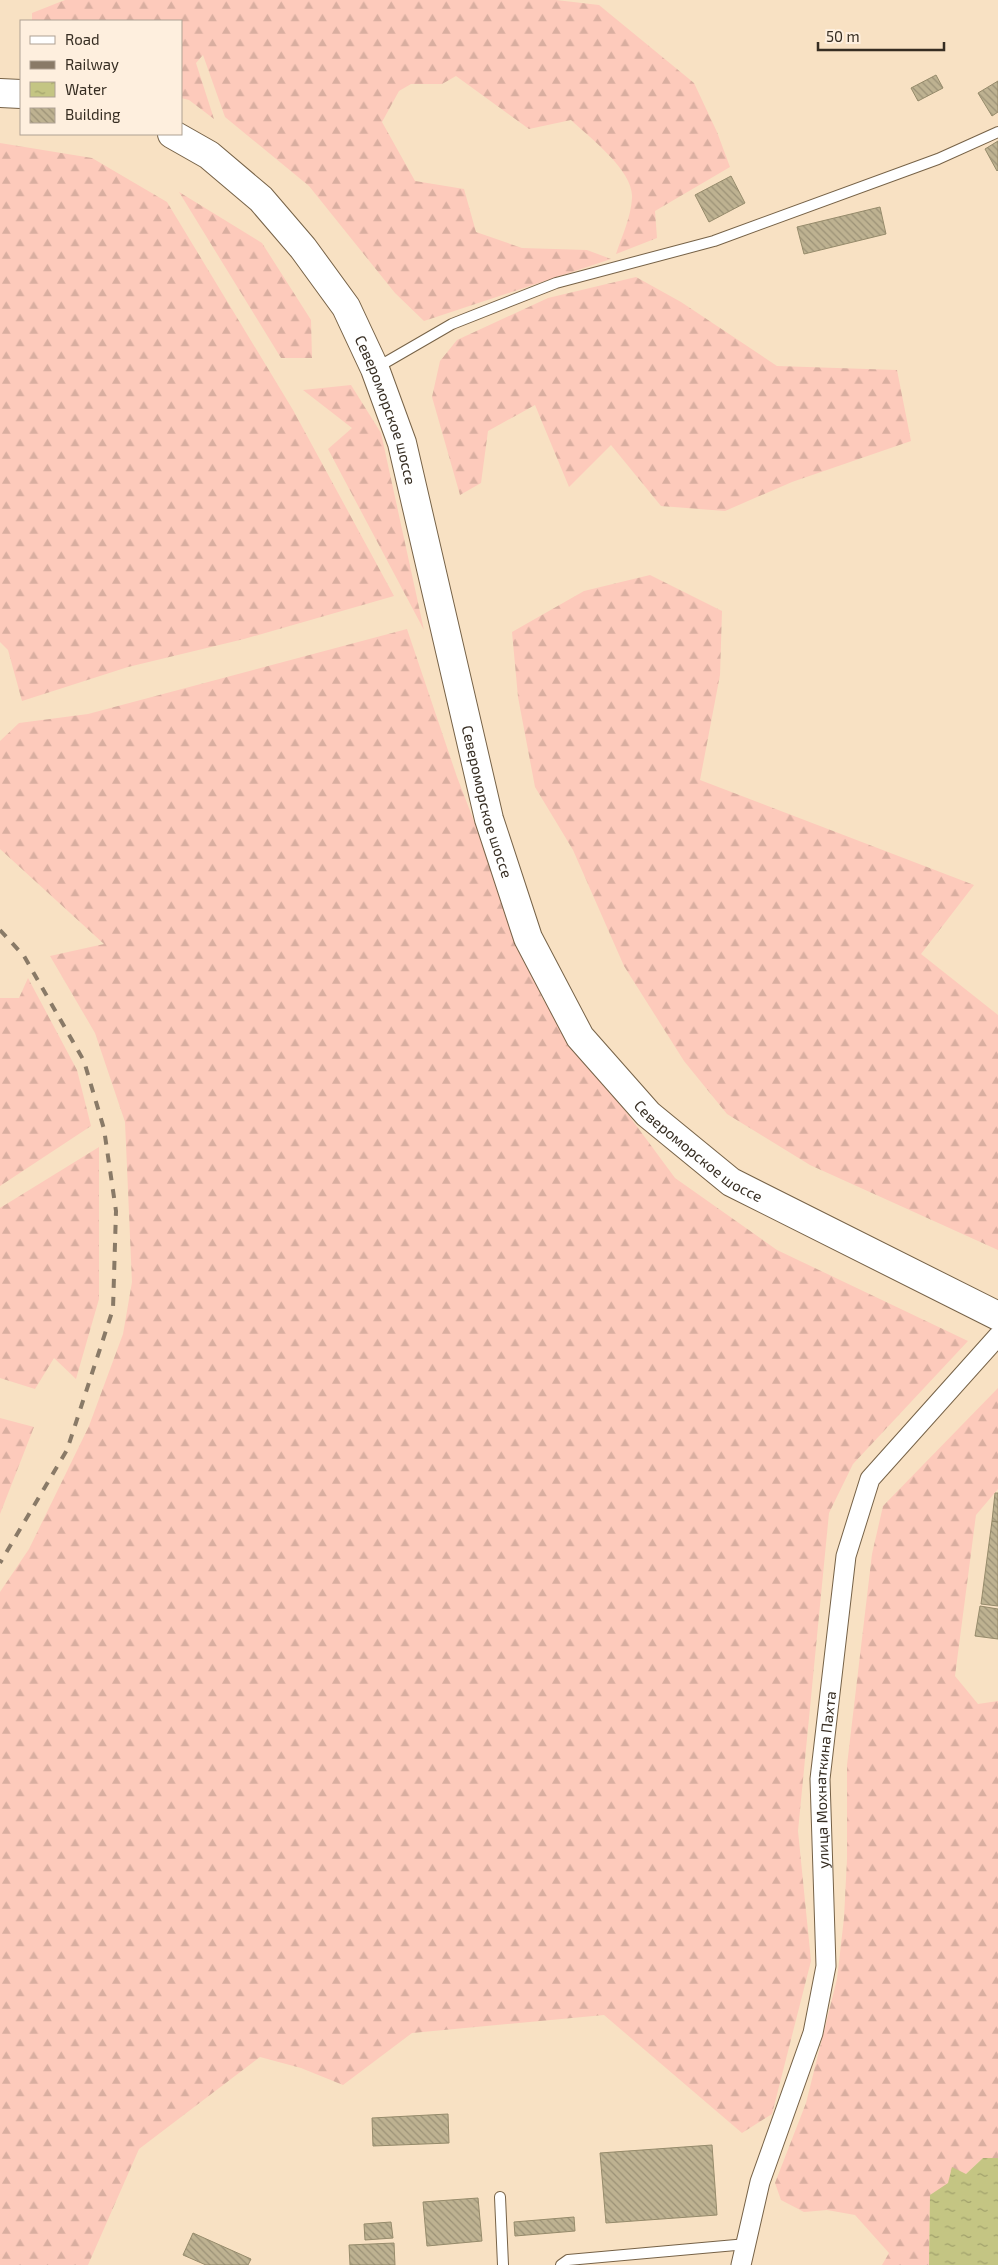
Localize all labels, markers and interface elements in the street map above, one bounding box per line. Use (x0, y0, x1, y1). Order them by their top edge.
legend (20, 20, 182, 135)
scale bar (818, 20, 944, 52)
text: 50 m (826, 27, 860, 45)
text: Road (65, 30, 100, 48)
text: Railway (65, 55, 119, 73)
text: Water (65, 80, 107, 98)
text: Building (65, 105, 121, 123)
street label: Североморское шоссе (351, 332, 420, 486)
street label: Североморское шоссе (459, 723, 517, 880)
street label: Североморское шоссе (631, 1096, 766, 1205)
street label: улица Мохнаткина Пахта (811, 1690, 839, 1869)

